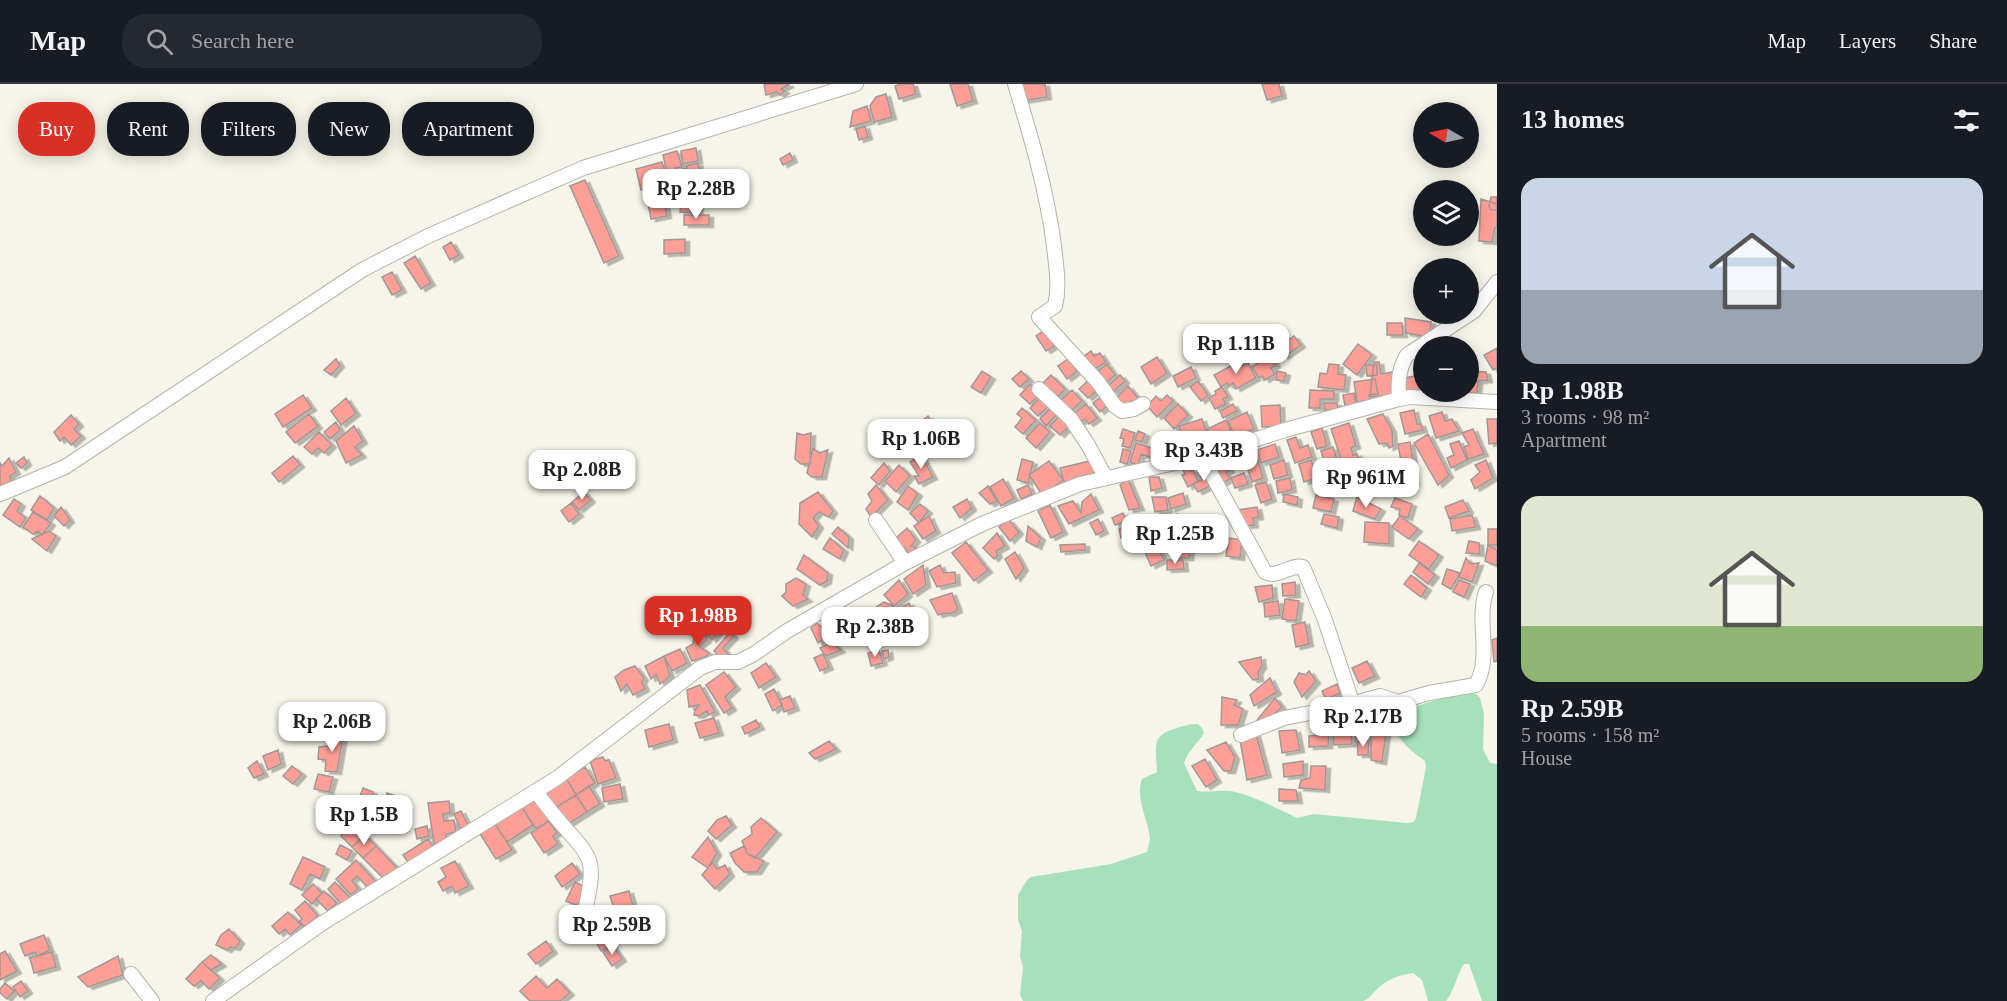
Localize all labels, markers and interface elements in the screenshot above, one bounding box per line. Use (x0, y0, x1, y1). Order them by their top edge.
search box (122, 14, 542, 68)
text: Map (30, 25, 86, 56)
icon: search (143, 25, 176, 58)
text: Search here (191, 28, 294, 53)
text: Map (1768, 29, 1806, 53)
text: Layers (1839, 29, 1896, 53)
text: Share (1929, 29, 1977, 53)
chip: Buy (18, 102, 95, 156)
chip: Rent (107, 102, 189, 156)
chip: Filters (201, 102, 296, 156)
chip: New (308, 102, 390, 156)
chip: Apartment (402, 102, 534, 156)
north arrow (1413, 102, 1479, 168)
map controls (1413, 102, 1479, 402)
icon: filters (1950, 104, 1983, 137)
text: 13 homes (1521, 105, 1624, 134)
pin: Rp 2.28B (634, 169, 758, 220)
text: Rp 2.28B (657, 177, 735, 199)
button: layers (1413, 180, 1479, 246)
icon: home (1698, 217, 1806, 325)
button: + (1413, 258, 1479, 324)
pin: Rp 1.11B (1174, 324, 1298, 375)
text: Rp 1.11B (1197, 332, 1275, 354)
button: − (1413, 336, 1479, 402)
text: Rp 1.98B (1521, 376, 1624, 405)
text: 3 rooms · 98 m² (1521, 406, 1649, 428)
pin: Rp 1.06B (859, 419, 983, 470)
text: Rp 1.06B (882, 427, 960, 449)
text: Apartment (1521, 429, 1607, 451)
pin: Rp 3.43B (1142, 431, 1266, 482)
text: Rp 3.43B (1165, 439, 1243, 461)
pin: Rp 2.08B (520, 450, 644, 501)
text: Rp 2.08B (543, 458, 621, 480)
pin: Rp 961M (1311, 458, 1421, 509)
text: Rp 961M (1326, 466, 1406, 488)
pin: Rp 1.25B (1113, 514, 1237, 565)
text: Rp 1.25B (1136, 522, 1214, 544)
icon: home (1698, 535, 1806, 643)
pin: Rp 1.98B (636, 596, 760, 647)
text: Rp 1.98B (659, 604, 737, 626)
pin: Rp 2.38B (813, 607, 937, 658)
text: Rp 2.38B (836, 615, 914, 637)
text: Rp 2.59B (1521, 694, 1624, 723)
pin: Rp 2.17B (1301, 697, 1425, 748)
pin: Rp 2.06B (270, 702, 394, 753)
text: Rp 2.17B (1324, 705, 1402, 727)
text: Rp 2.06B (293, 710, 371, 732)
text: 5 rooms · 158 m² (1521, 724, 1659, 746)
text: House (1521, 747, 1572, 769)
pin: Rp 1.5B (309, 795, 419, 846)
text: Rp 1.5B (330, 803, 398, 825)
pin: Rp 2.59B (550, 905, 674, 956)
text: Rp 2.59B (573, 913, 651, 935)

